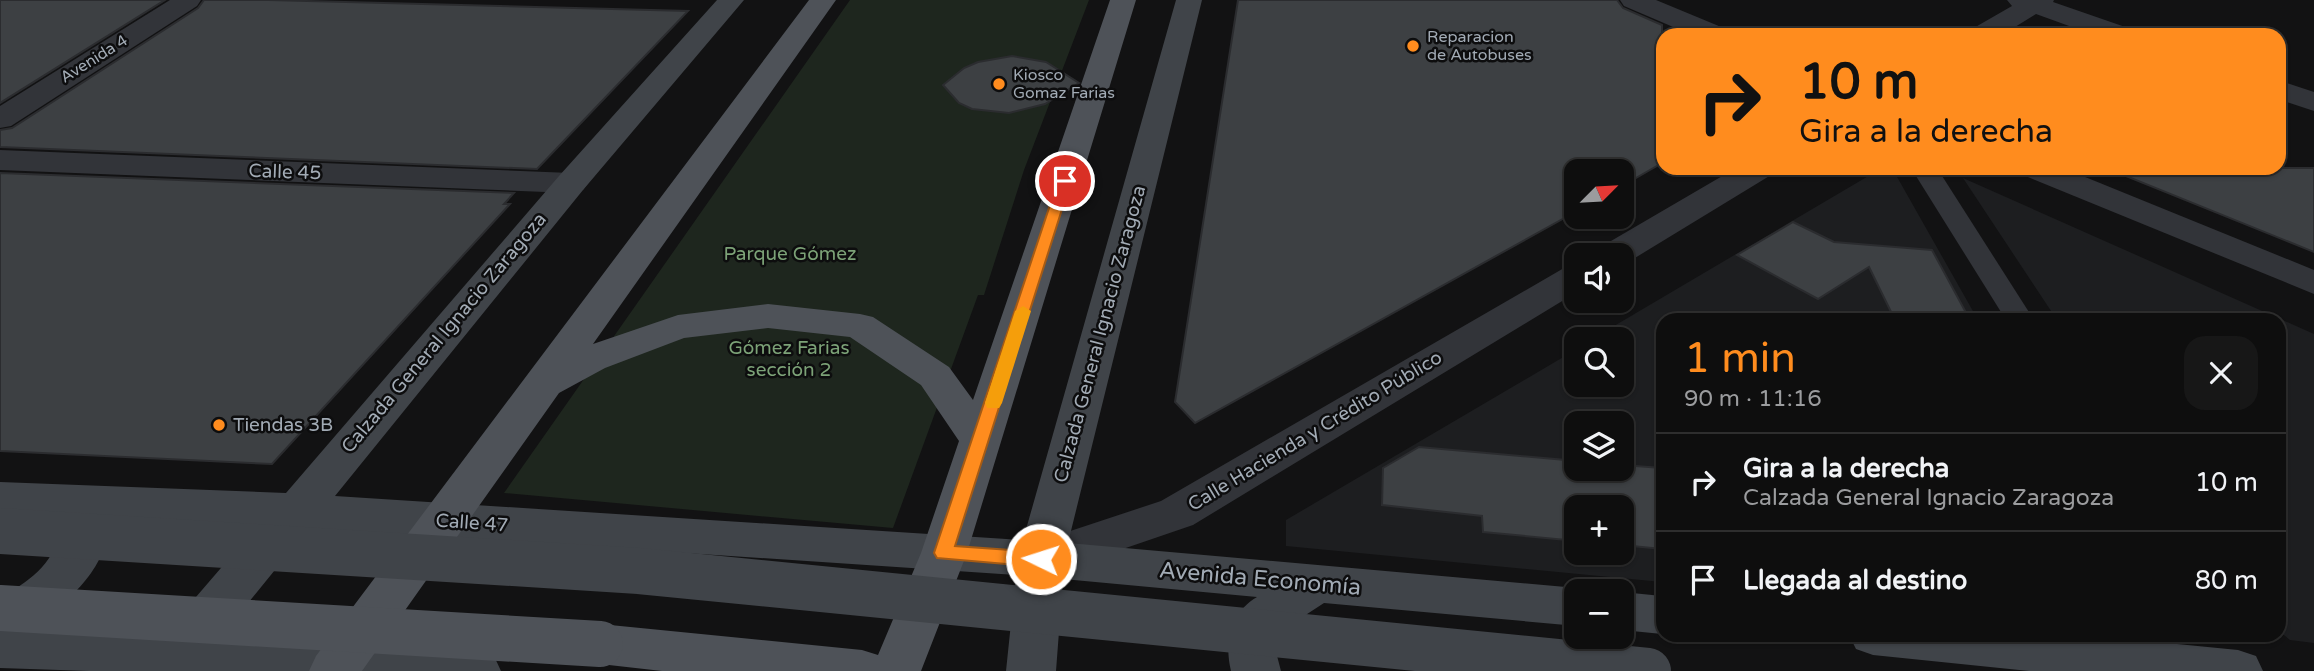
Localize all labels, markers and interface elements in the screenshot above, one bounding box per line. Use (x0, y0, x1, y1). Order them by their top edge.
place label: Reparacion de Autobuses (1427, 27, 1532, 65)
street label: Avenida 4 (57, 30, 131, 88)
marker: Reparacion de Autobuses (1405, 38, 1421, 54)
text: 10 m (1799, 53, 1918, 112)
icon: right (1684, 56, 1775, 147)
place label: Kiosco Gomaz Farias (1013, 65, 1115, 103)
marker: Kiosco Gomaz Farias (991, 76, 1007, 92)
text: Gira a la derecha (1799, 113, 2053, 151)
pin (1035, 151, 1095, 211)
north arrow (1564, 159, 1634, 229)
map controls (1564, 159, 1634, 649)
street label: Calle 45 (248, 160, 322, 184)
icon: arrive (1046, 162, 1084, 200)
street label: Calzada General Ignacio Zaragoza (1050, 183, 1150, 485)
street label: Calzada General Ignacio Zaragoza (337, 208, 551, 458)
park label: Parque Gómez (724, 243, 856, 265)
button: sound (1564, 243, 1634, 313)
button: search (1564, 327, 1634, 397)
text: 1 min (1684, 333, 1796, 384)
button: close (2184, 336, 2258, 410)
park label: Gómez Farias sección 2 (728, 337, 850, 381)
street label: Calle Hacienda y Crédito Público (1184, 346, 1446, 516)
text: 90 m · 11:16 (1684, 385, 1822, 413)
button: layers (1564, 411, 1634, 481)
place label: Tiendas 3B (233, 414, 333, 436)
marker: Tiendas 3B (211, 417, 227, 433)
text: Gira a la derecha (1743, 453, 1949, 484)
icon: right (1684, 463, 1722, 501)
text: 10 m (2195, 467, 2258, 498)
text: Calzada General Ignacio Zaragoza (1743, 484, 2114, 512)
button: + (1564, 495, 1634, 565)
street label: Calle 47 (435, 509, 509, 537)
position arrow (1004, 522, 1078, 596)
street label: Avenida Economía (1158, 556, 1362, 602)
icon: arrive (1684, 561, 1722, 599)
text: Llegada al destino (1743, 565, 1967, 596)
text: 80 m (2195, 565, 2258, 596)
button: − (1564, 579, 1634, 649)

